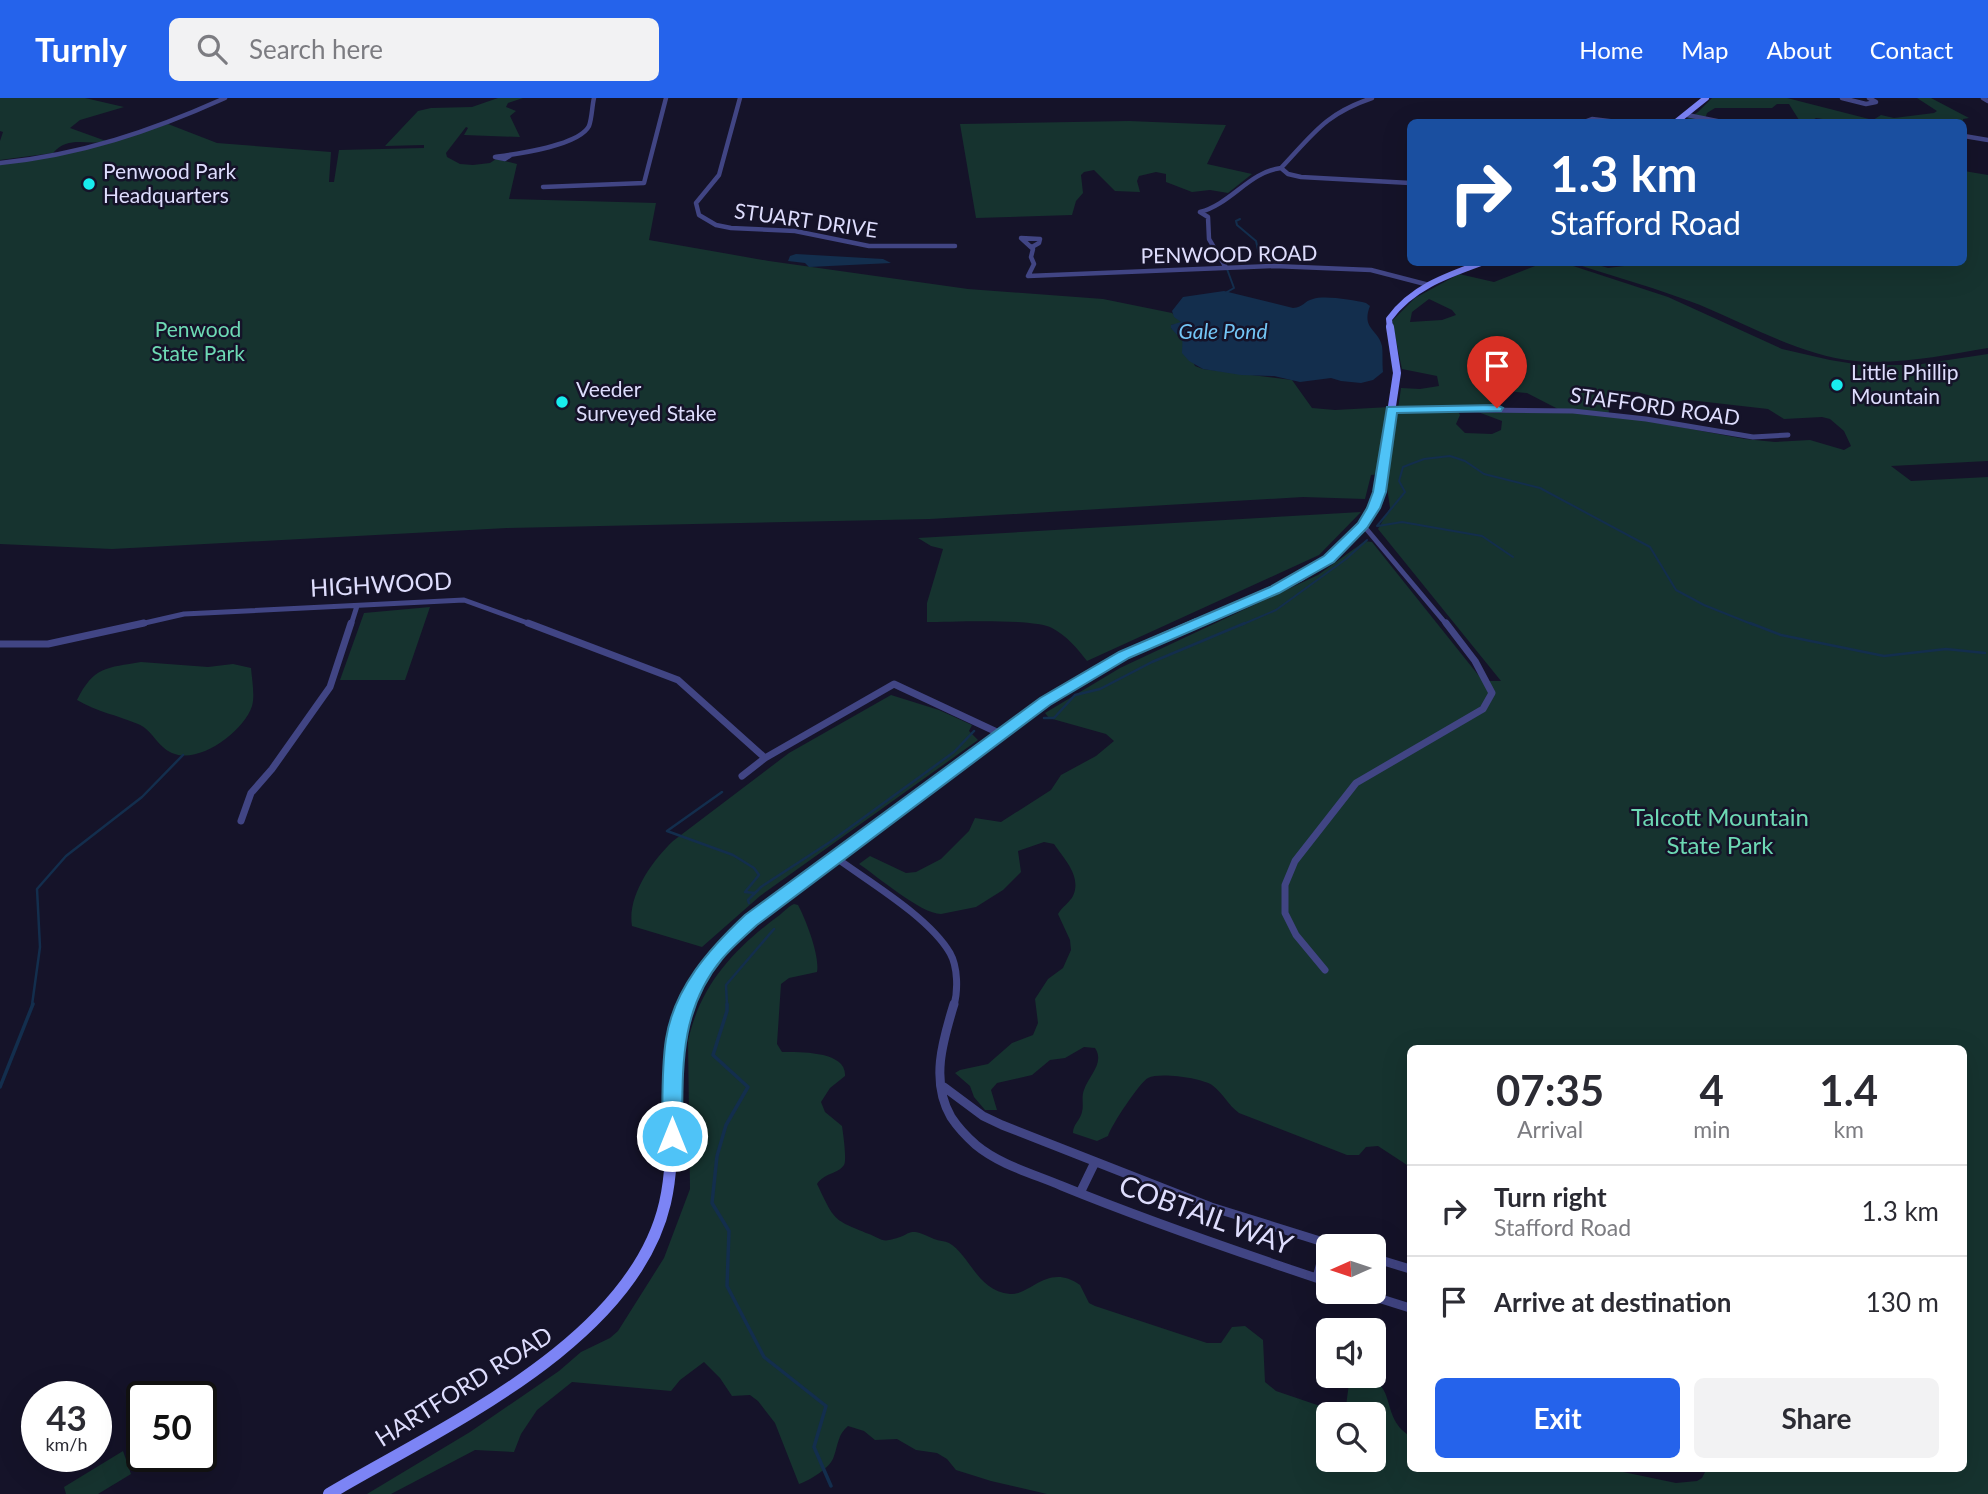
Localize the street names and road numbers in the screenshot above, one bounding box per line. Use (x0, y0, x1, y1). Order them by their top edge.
street label: STUART DRIVE (733, 197, 879, 242)
street label: PENWOOD ROAD (1140, 239, 1318, 268)
street label: STAFFORD ROAD (1569, 381, 1742, 430)
street label: HIGHWOOD (309, 565, 453, 602)
street label: COBTAIL WAY (1115, 1167, 1298, 1261)
street label: HARTFORD ROAD (369, 1320, 557, 1452)

